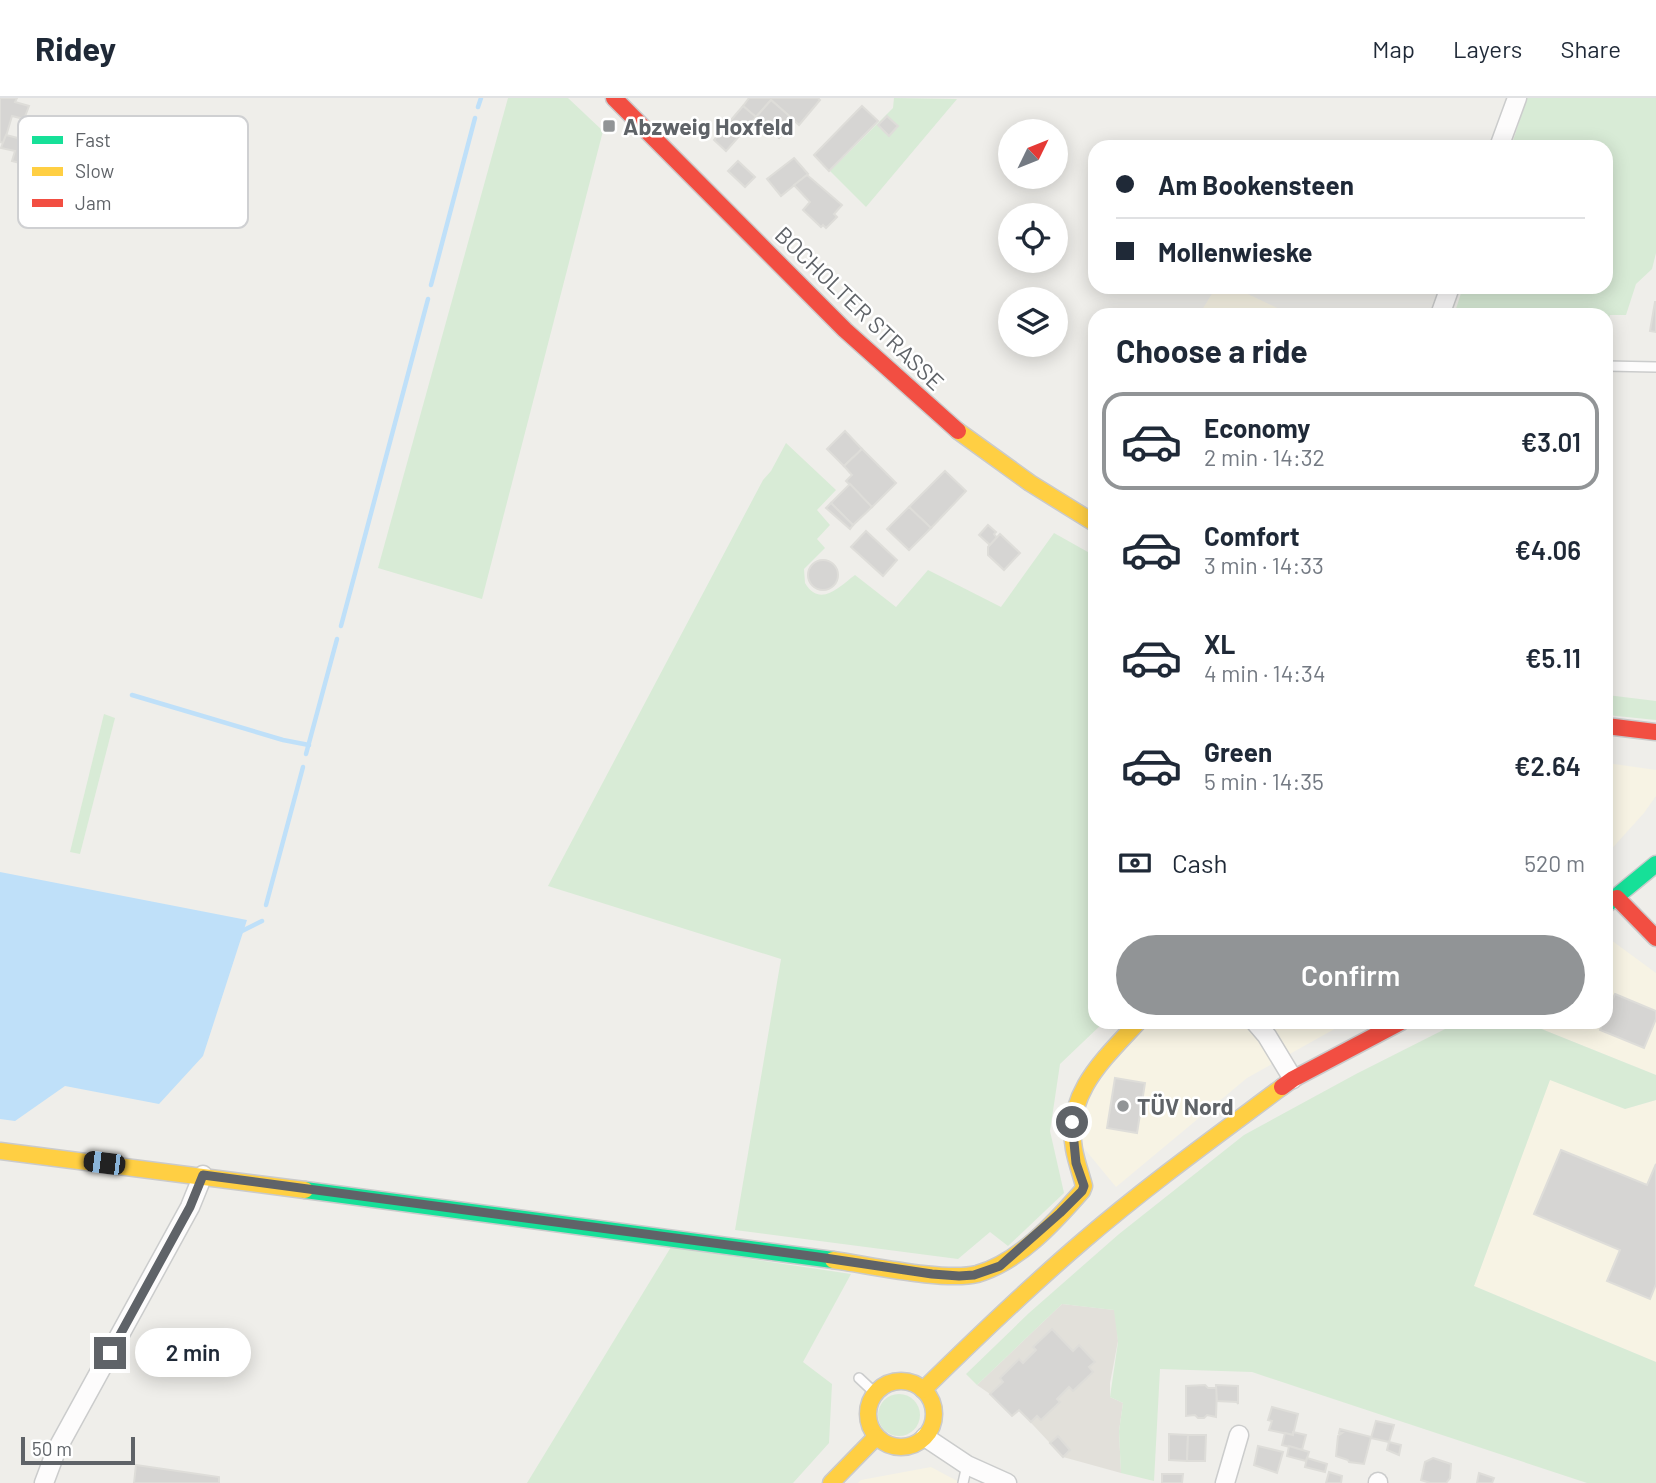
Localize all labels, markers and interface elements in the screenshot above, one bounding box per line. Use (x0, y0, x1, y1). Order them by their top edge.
text: Ridey (35, 28, 116, 68)
text: Map (1372, 34, 1415, 63)
text: Layers (1453, 34, 1522, 63)
text: Share (1560, 34, 1621, 63)
place label: Abzweig Hoxfeld (623, 112, 793, 140)
legend (18, 116, 248, 228)
marker: Abzweig Hoxfeld (601, 118, 617, 134)
north arrow (998, 119, 1068, 189)
map controls (998, 119, 1068, 357)
text: Fast (75, 128, 111, 151)
text: Slow (75, 159, 114, 182)
text: Am Bookensteen (1158, 169, 1354, 200)
text: Jam (75, 191, 111, 214)
button: locate (998, 203, 1068, 273)
street label: BOCHOLTER STRASSE (770, 220, 950, 396)
text: Mollenwieske (1158, 236, 1313, 267)
button: layers (998, 287, 1068, 357)
text: Choose a ride (1116, 331, 1308, 369)
icon: car (1120, 410, 1183, 473)
text: Economy (1204, 412, 1310, 443)
text: €3.01 (1521, 426, 1581, 457)
text: 2 min · 14:32 (1204, 443, 1325, 471)
icon: car (1120, 518, 1183, 581)
text: Comfort (1204, 520, 1300, 551)
text: €4.06 (1514, 534, 1581, 565)
text: 3 min · 14:33 (1204, 551, 1324, 579)
icon: car (1120, 626, 1183, 689)
text: XL (1204, 628, 1235, 659)
text: €5.11 (1525, 642, 1581, 673)
text: 4 min · 14:34 (1204, 659, 1326, 687)
icon: car (1120, 734, 1183, 797)
text: Green (1204, 736, 1272, 767)
text: €2.64 (1514, 750, 1581, 781)
text: 5 min · 14:35 (1204, 767, 1324, 795)
icon: cash (1116, 844, 1154, 882)
text: Cash (1172, 847, 1227, 878)
text: 520 m (1524, 849, 1585, 877)
button: Confirm (1116, 935, 1585, 1015)
place label: TÜV Nord (1137, 1092, 1233, 1120)
marker: TÜV Nord (1115, 1098, 1131, 1114)
route start (1056, 1106, 1088, 1138)
car (82, 1150, 127, 1176)
callout: 2 min (134, 1328, 250, 1378)
route end (94, 1337, 126, 1369)
text: 2 min (166, 1338, 220, 1366)
scale bar (21, 1434, 135, 1466)
text: 50 m (32, 1437, 72, 1460)

